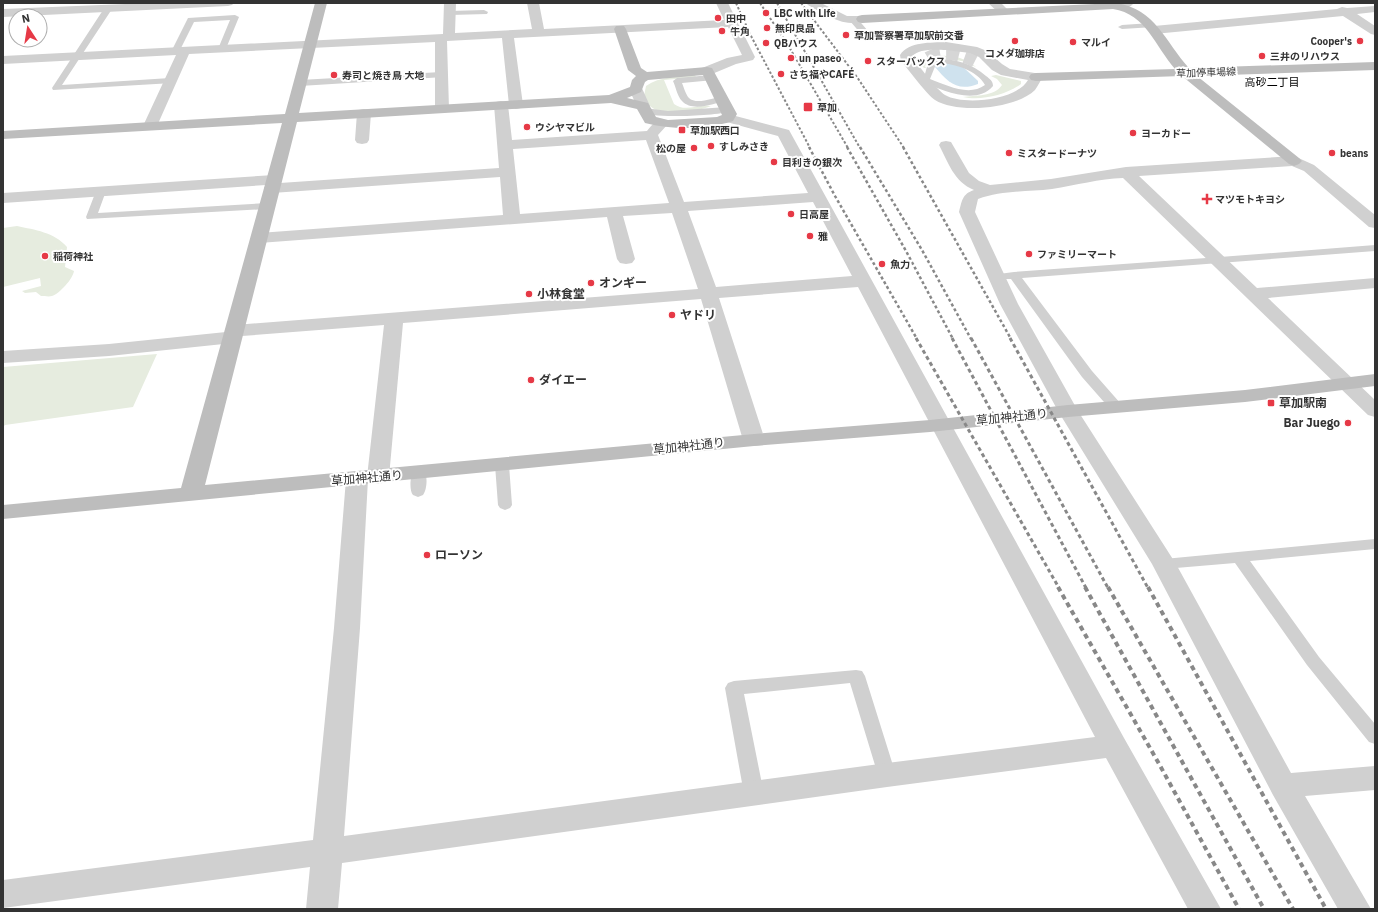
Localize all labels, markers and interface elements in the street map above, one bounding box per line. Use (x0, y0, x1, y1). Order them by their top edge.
place label: LBC with Life (774, 7, 836, 20)
north arrow (8, 8, 48, 48)
marker: LBC with Life (761, 8, 771, 18)
text: N (21, 11, 31, 26)
place label: 田中 (726, 12, 746, 25)
marker: 田中 (713, 13, 723, 23)
place label: 無印良品 (775, 22, 815, 35)
marker: 無印良品 (762, 23, 772, 33)
place label: 牛角 (730, 25, 750, 38)
marker: 牛角 (717, 26, 727, 36)
place label: 草加警察署草加駅前交番 (854, 29, 964, 42)
marker: 草加警察署草加駅前交番 (841, 30, 851, 40)
place label: Cooper's (1310, 35, 1352, 48)
marker: コメダ珈琲店 (1010, 36, 1020, 46)
place label: マルイ (1081, 36, 1111, 49)
marker: Cooper's (1355, 36, 1365, 46)
place label: QBハウス (774, 37, 818, 50)
marker: マルイ (1068, 37, 1078, 47)
marker: QBハウス (761, 38, 771, 48)
place label: コメダ珈琲店 (985, 47, 1045, 60)
place label: 三井のリハウス (1270, 50, 1340, 63)
marker: 三井のリハウス (1257, 51, 1267, 61)
place label: un paseo (799, 52, 842, 65)
marker: un paseo (786, 53, 796, 63)
place label: スターバックス (876, 55, 946, 68)
marker: スターバックス (863, 56, 873, 66)
street label: 草加停車場線 (1176, 65, 1236, 80)
place label: さち福やCAFÉ (789, 66, 854, 81)
place label: 寿司と焼き鳥 大地 (342, 69, 424, 82)
marker: さち福やCAFÉ (776, 69, 786, 79)
marker: 寿司と焼き鳥 大地 (329, 70, 339, 80)
district label: 高砂二丁目 (1245, 75, 1300, 89)
marker: 草加 (802, 101, 814, 113)
place label: 草加 (817, 101, 837, 114)
place label: ウシヤマビル (535, 121, 595, 134)
marker: ウシヤマビル (522, 122, 532, 132)
place label: 草加駅西口 (690, 124, 740, 137)
marker: 草加駅西口 (677, 125, 687, 135)
place label: ヨーカドー (1141, 127, 1191, 140)
marker: ヨーカドー (1128, 128, 1138, 138)
place label: すしみさき (719, 140, 769, 153)
marker: すしみさき (706, 141, 716, 151)
place label: 松の屋 (656, 142, 686, 155)
marker: 松の屋 (689, 143, 699, 153)
place label: ミスタードーナツ (1017, 147, 1097, 160)
place label: beans (1340, 147, 1368, 160)
marker: ミスタードーナツ (1004, 148, 1014, 158)
marker: beans (1327, 148, 1337, 158)
place label: 目利きの銀次 (782, 156, 842, 169)
marker: 目利きの銀次 (769, 157, 779, 167)
place label: マツモトキヨシ (1215, 193, 1285, 206)
marker: マツモトキヨシ (1202, 194, 1212, 204)
place label: 日高屋 (799, 208, 829, 221)
marker: 日高屋 (786, 209, 796, 219)
place label: 雅 (818, 230, 828, 243)
marker: 雅 (805, 231, 815, 241)
place label: ファミリーマート (1037, 248, 1117, 261)
marker: ファミリーマート (1024, 249, 1034, 259)
place label: 稲荷神社 (53, 250, 94, 263)
marker: 稲荷神社 (40, 251, 50, 261)
place label: 魚力 (890, 258, 910, 271)
marker: 魚力 (877, 259, 887, 269)
place label: オンギー (599, 275, 647, 290)
marker: オンギー (586, 278, 596, 288)
place label: 小林食堂 (537, 286, 585, 301)
marker: 小林食堂 (524, 289, 534, 299)
place label: ヤドリ (680, 307, 716, 322)
marker: ヤドリ (667, 310, 677, 320)
place label: ダイエー (539, 372, 587, 387)
marker: ダイエー (526, 375, 536, 385)
place label: 草加駅南 (1279, 395, 1327, 410)
marker: 草加駅南 (1266, 398, 1276, 408)
street label: 草加神社通り (975, 405, 1049, 428)
place label: Bar Juego (1284, 415, 1340, 430)
marker: Bar Juego (1343, 418, 1353, 428)
street label: 草加神社通り (652, 434, 726, 457)
street label: 草加神社通り (330, 467, 403, 488)
place label: ローソン (435, 547, 483, 562)
marker: ローソン (422, 550, 432, 560)

